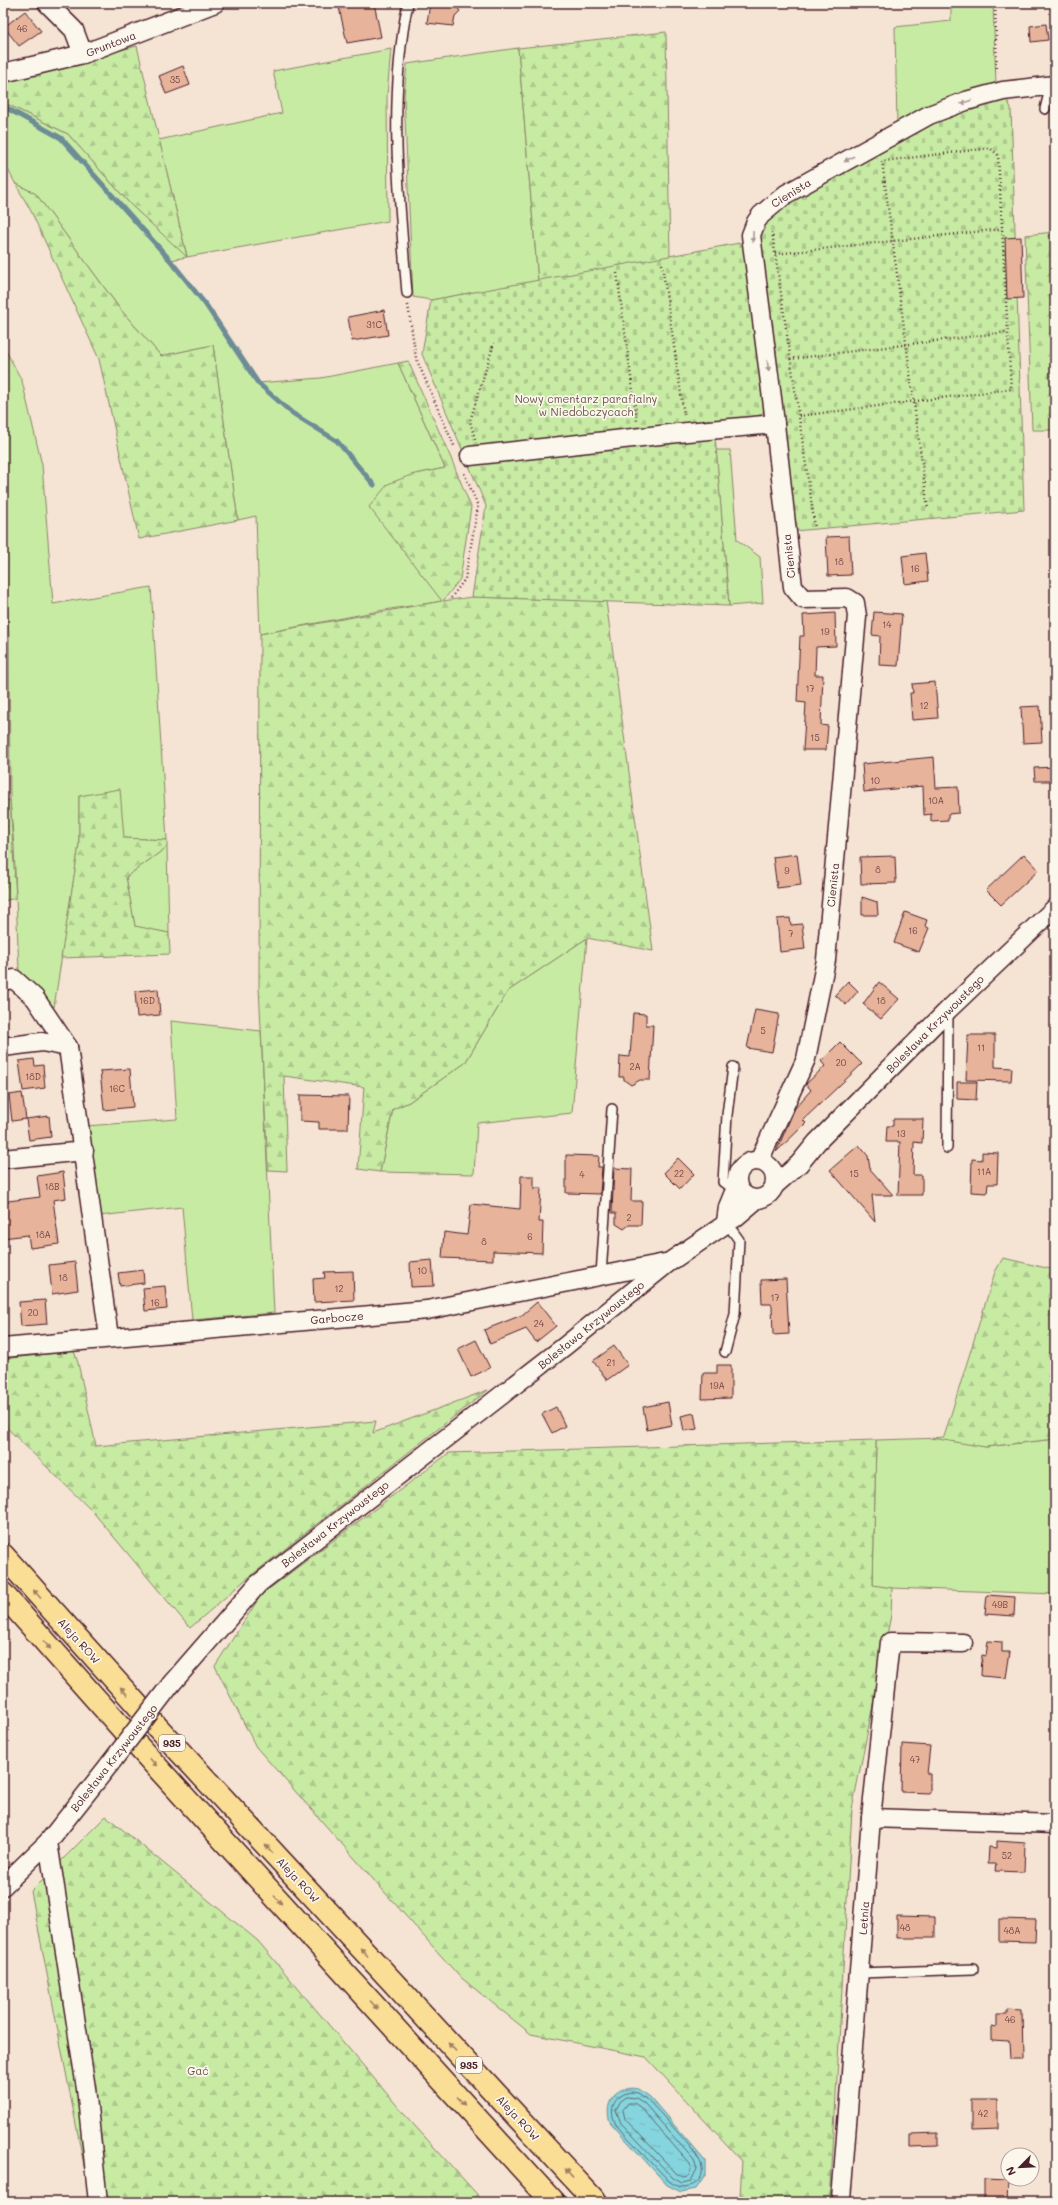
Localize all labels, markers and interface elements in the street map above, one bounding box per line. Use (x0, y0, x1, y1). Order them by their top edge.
house number: 46 (17, 23, 27, 34)
street label: Gruntowa (84, 27, 138, 60)
house number: 35 (170, 74, 180, 85)
one-way arrow (959, 99, 971, 105)
one-way arrow (843, 156, 855, 162)
street label: Cienista (768, 174, 814, 211)
one-way arrow (750, 231, 756, 244)
house number: 31C (366, 319, 382, 330)
one-way arrow (765, 360, 771, 372)
park label: Nowy cmentarz parafialny w Niedobczycach (515, 391, 658, 419)
street label: Cienista (779, 533, 798, 579)
house number: 18 (834, 556, 844, 567)
house number: 16 (910, 563, 920, 574)
house number: 14 (882, 619, 892, 630)
house number: 19 (820, 626, 830, 637)
house number: 17 (805, 683, 815, 694)
house number: 12 (919, 700, 929, 711)
house number: 15 (810, 732, 820, 743)
house number: 10 (870, 775, 880, 786)
house number: 10A (928, 795, 944, 806)
street label: Cienista (823, 862, 842, 908)
house number: 8 (875, 864, 881, 875)
house number: 9 (784, 865, 790, 876)
house number: 16 (908, 925, 918, 936)
house number: 7 (788, 928, 794, 939)
street label: Bolesława Krzywoustego (883, 971, 987, 1076)
house number: 16D (139, 995, 155, 1006)
house number: 18 (876, 995, 886, 1006)
house number: 5 (760, 1025, 766, 1036)
house number: 11 (977, 1042, 985, 1053)
house number: 20 (836, 1057, 847, 1068)
house number: 2A (629, 1061, 641, 1072)
house number: 18D (25, 1071, 41, 1082)
house number: 16C (109, 1083, 126, 1094)
house number: 13 (896, 1128, 906, 1139)
house number: 11A (977, 1166, 991, 1177)
house number: 22 (674, 1168, 684, 1179)
house number: 15 (849, 1168, 859, 1179)
house number: 4 (579, 1169, 585, 1180)
house number: 18B (44, 1181, 60, 1192)
house number: 2 (626, 1212, 632, 1223)
house number: 18A (35, 1229, 51, 1240)
house number: 6 (527, 1231, 533, 1242)
house number: 8 (481, 1236, 487, 1247)
house number: 10 (417, 1265, 427, 1276)
house number: 18 (58, 1272, 68, 1283)
street label: Bolesława Krzywoustego (534, 1277, 647, 1372)
house number: 12 (334, 1283, 344, 1294)
house number: 17 (770, 1292, 780, 1303)
house number: 16 (150, 1297, 160, 1308)
house number: 20 (28, 1307, 39, 1318)
street label: Garbocze (310, 1308, 364, 1327)
house number: 24 (534, 1318, 545, 1329)
house number: 21 (606, 1357, 616, 1368)
house number: 19A (709, 1380, 725, 1391)
street label: Bolesława Krzywoustego (278, 1477, 392, 1570)
one-way arrow (33, 1590, 42, 1599)
house number: 49B (992, 1599, 1009, 1610)
street label: Aleja ROW (55, 1615, 104, 1667)
one-way arrow (43, 1639, 52, 1650)
one-way arrow (120, 1686, 129, 1696)
street label: Bolesława Krzywoustego (67, 1701, 161, 1815)
road number: 935 (159, 1735, 185, 1751)
house number: 47 (910, 1754, 920, 1765)
one-way arrow (148, 1757, 157, 1768)
one-way arrow (265, 1844, 274, 1853)
house number: 52 (1002, 1850, 1012, 1861)
street label: Aleja ROW (274, 1854, 323, 1905)
one-way arrow (273, 1895, 283, 1905)
street label: Letnia (855, 1900, 872, 1935)
house number: 48 (900, 1922, 911, 1933)
house number: 48A (1004, 1925, 1020, 1936)
one-way arrow (359, 1947, 369, 1957)
one-way arrow (369, 2000, 378, 2010)
house number: 46 (1005, 2014, 1015, 2025)
one-way arrow (447, 2042, 457, 2052)
road number: 935 (456, 2057, 482, 2073)
park label: Gać (187, 2063, 209, 2078)
street label: Aleja ROW (494, 2092, 543, 2143)
one-way arrow (456, 2096, 466, 2106)
house number: 42 (978, 2108, 988, 2119)
north arrow (1000, 2147, 1040, 2187)
text: N (1002, 2164, 1019, 2178)
one-way arrow (565, 2169, 574, 2178)

